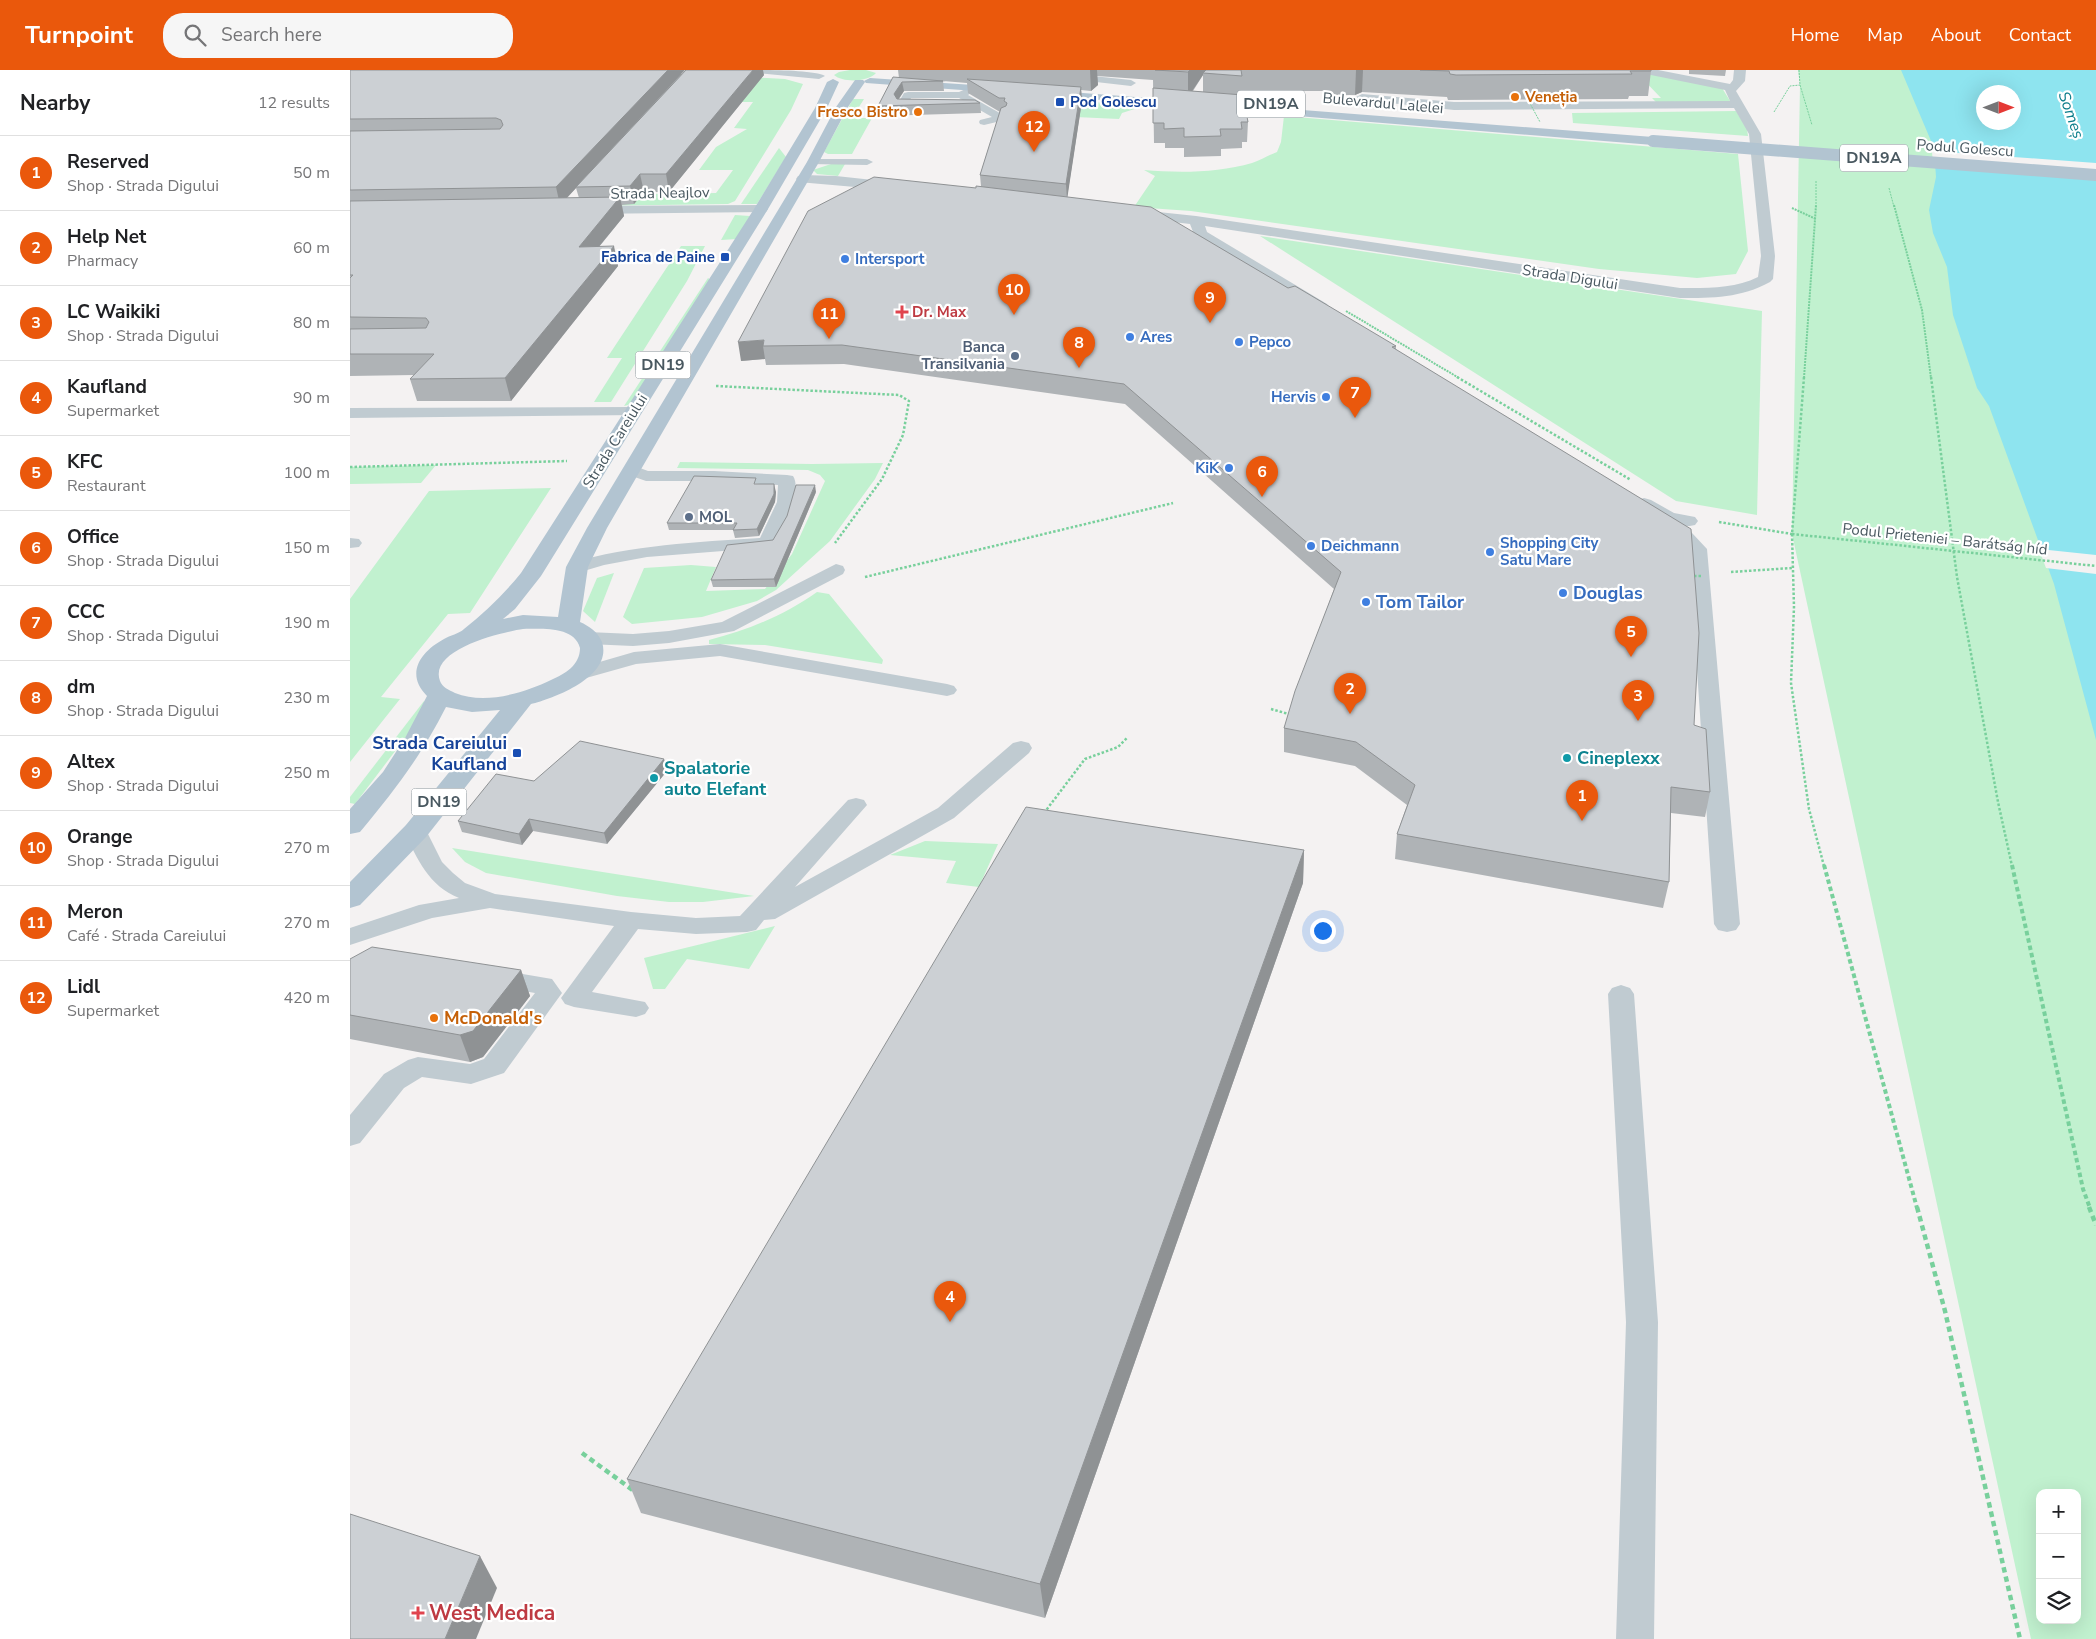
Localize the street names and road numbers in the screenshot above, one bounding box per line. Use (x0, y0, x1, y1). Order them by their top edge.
street label: Bulevardul Lalelei (1322, 88, 1444, 118)
road number: DN19A (1237, 90, 1305, 118)
street label: Podul Golescu (1916, 135, 2014, 161)
road number: DN19A (1840, 145, 1908, 172)
street label: Strada Neajlov (610, 182, 710, 204)
street label: Strada Digului (1521, 260, 1619, 294)
road number: DN19 (636, 352, 690, 378)
street label: Strada Careiului (578, 390, 652, 492)
street label: Podul Prieteniei – Barátság híd (1841, 518, 2049, 560)
road number: DN19 (412, 789, 466, 816)

